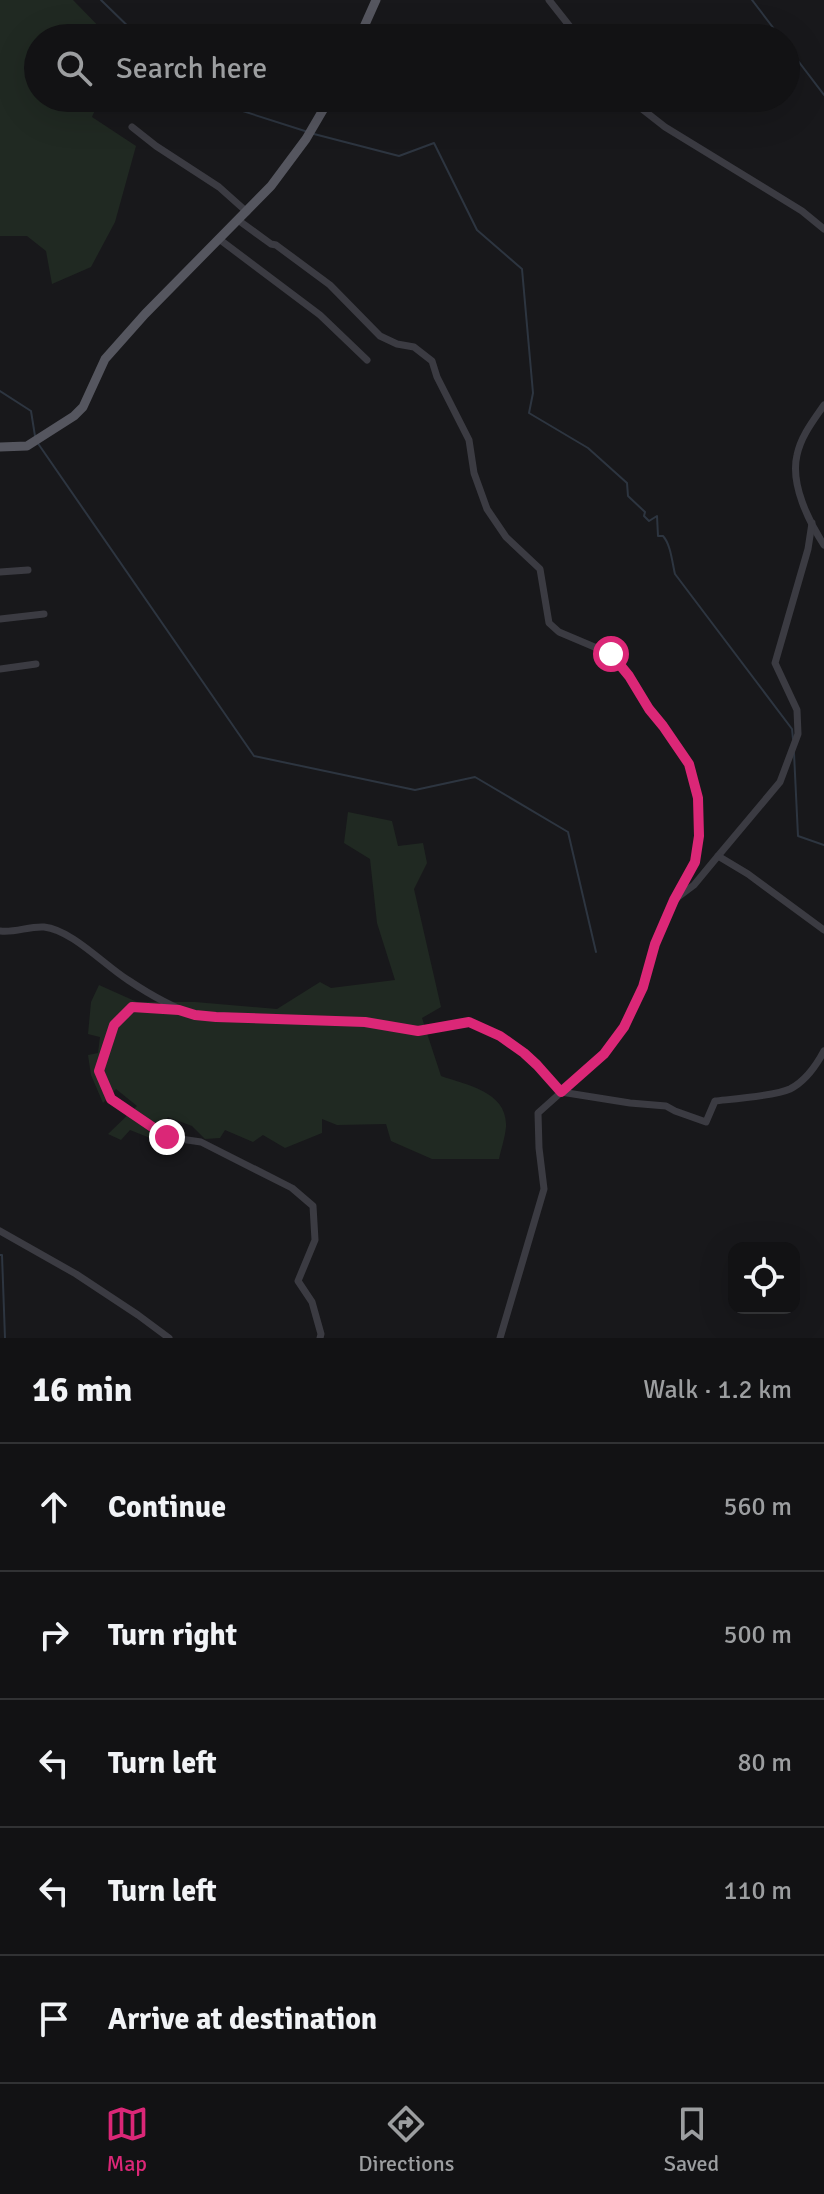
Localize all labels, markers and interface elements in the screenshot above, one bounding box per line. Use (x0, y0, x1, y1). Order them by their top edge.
search box (24, 24, 800, 112)
icon: search (52, 46, 96, 90)
text: Search here (116, 50, 267, 87)
route start (593, 636, 629, 672)
route end (149, 1119, 185, 1155)
map controls (728, 1242, 800, 1314)
button: locate (728, 1242, 800, 1314)
text: 16 min (32, 1369, 132, 1411)
text: Walk · 1.2 km (643, 1374, 792, 1406)
icon: ahead (32, 1485, 76, 1529)
text: Continue (108, 1489, 226, 1526)
text: 560 m (723, 1491, 792, 1523)
icon: right (32, 1613, 76, 1657)
text: Turn right (108, 1617, 237, 1654)
text: 500 m (723, 1619, 792, 1651)
icon: left (32, 1741, 76, 1785)
text: Turn left (108, 1745, 217, 1782)
text: 80 m (737, 1747, 792, 1779)
icon: left (32, 1869, 76, 1913)
text: Turn left (108, 1873, 217, 1910)
text: 110 m (723, 1875, 792, 1907)
icon: arrive (32, 1997, 76, 2041)
text: Arrive at destination (108, 2001, 377, 2038)
tab: Map (105, 2102, 149, 2177)
tab: Directions (358, 2102, 454, 2177)
tab: Saved (664, 2102, 719, 2177)

